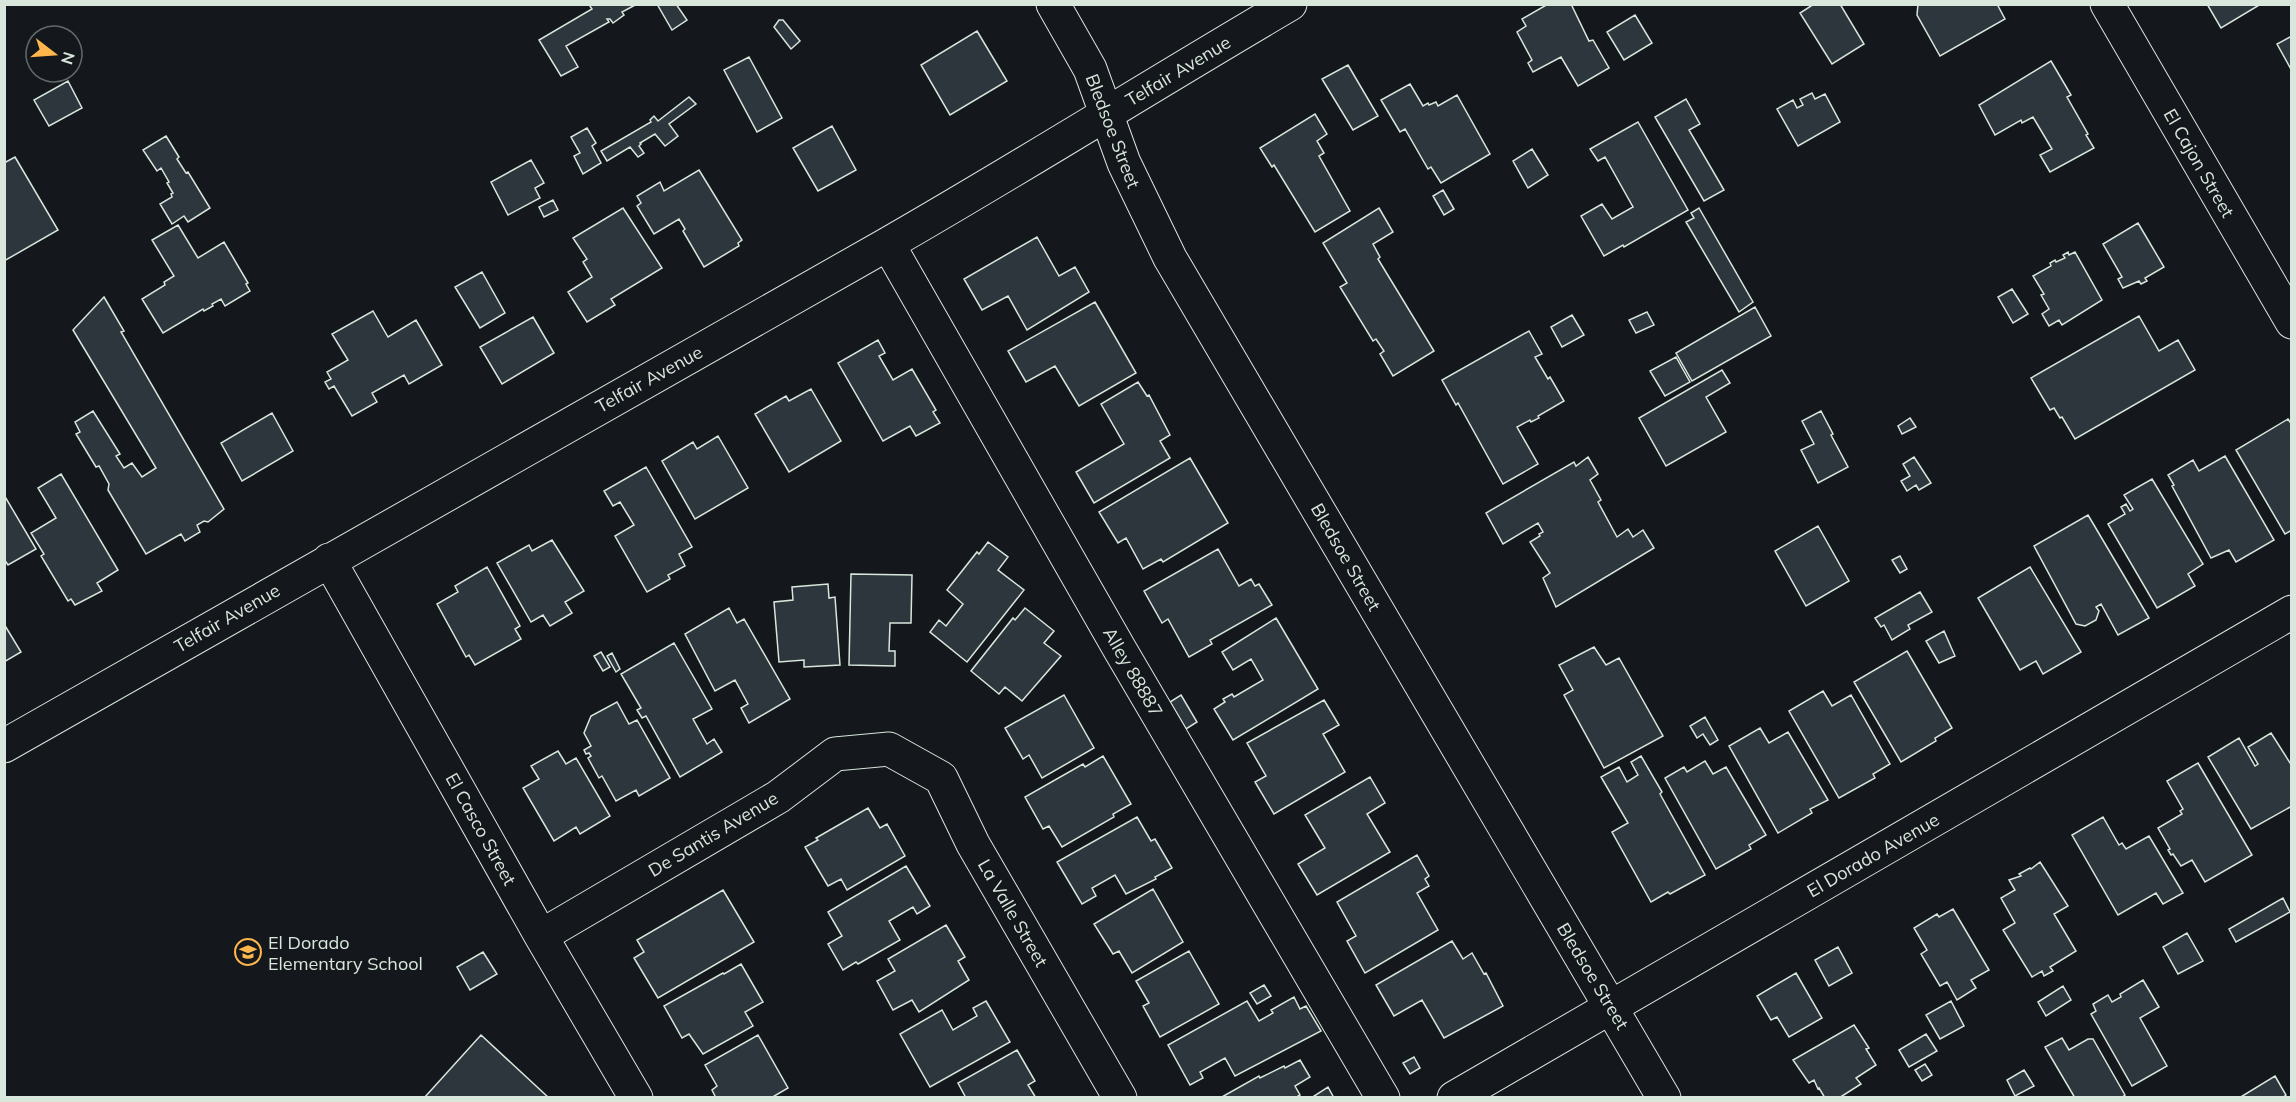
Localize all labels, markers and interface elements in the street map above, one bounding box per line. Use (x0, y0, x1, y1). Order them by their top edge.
north arrow (24, 24, 84, 84)
street label: Telfair Avenue (1121, 31, 1235, 111)
text: N (57, 50, 80, 67)
street label: Bledsoe Street (1081, 71, 1145, 191)
street label: El Cajon Street (2159, 104, 2239, 222)
street label: Telfair Avenue (592, 340, 706, 418)
street label: Bledsoe Street (1306, 499, 1386, 615)
street label: Telfair Avenue (170, 578, 284, 658)
street label: Alley 88887 (1098, 623, 1168, 721)
street label: El Casco Street (441, 769, 521, 889)
street label: De Santis Avenue (644, 786, 782, 882)
street label: El Dorado Avenue (1803, 808, 1943, 902)
street label: La Valle Street (973, 855, 1053, 971)
street label: Bledsoe Street (1552, 918, 1634, 1034)
place label: El Dorado Elementary School (268, 931, 423, 975)
school or university icon: El Dorado Elementary School (233, 937, 263, 967)

